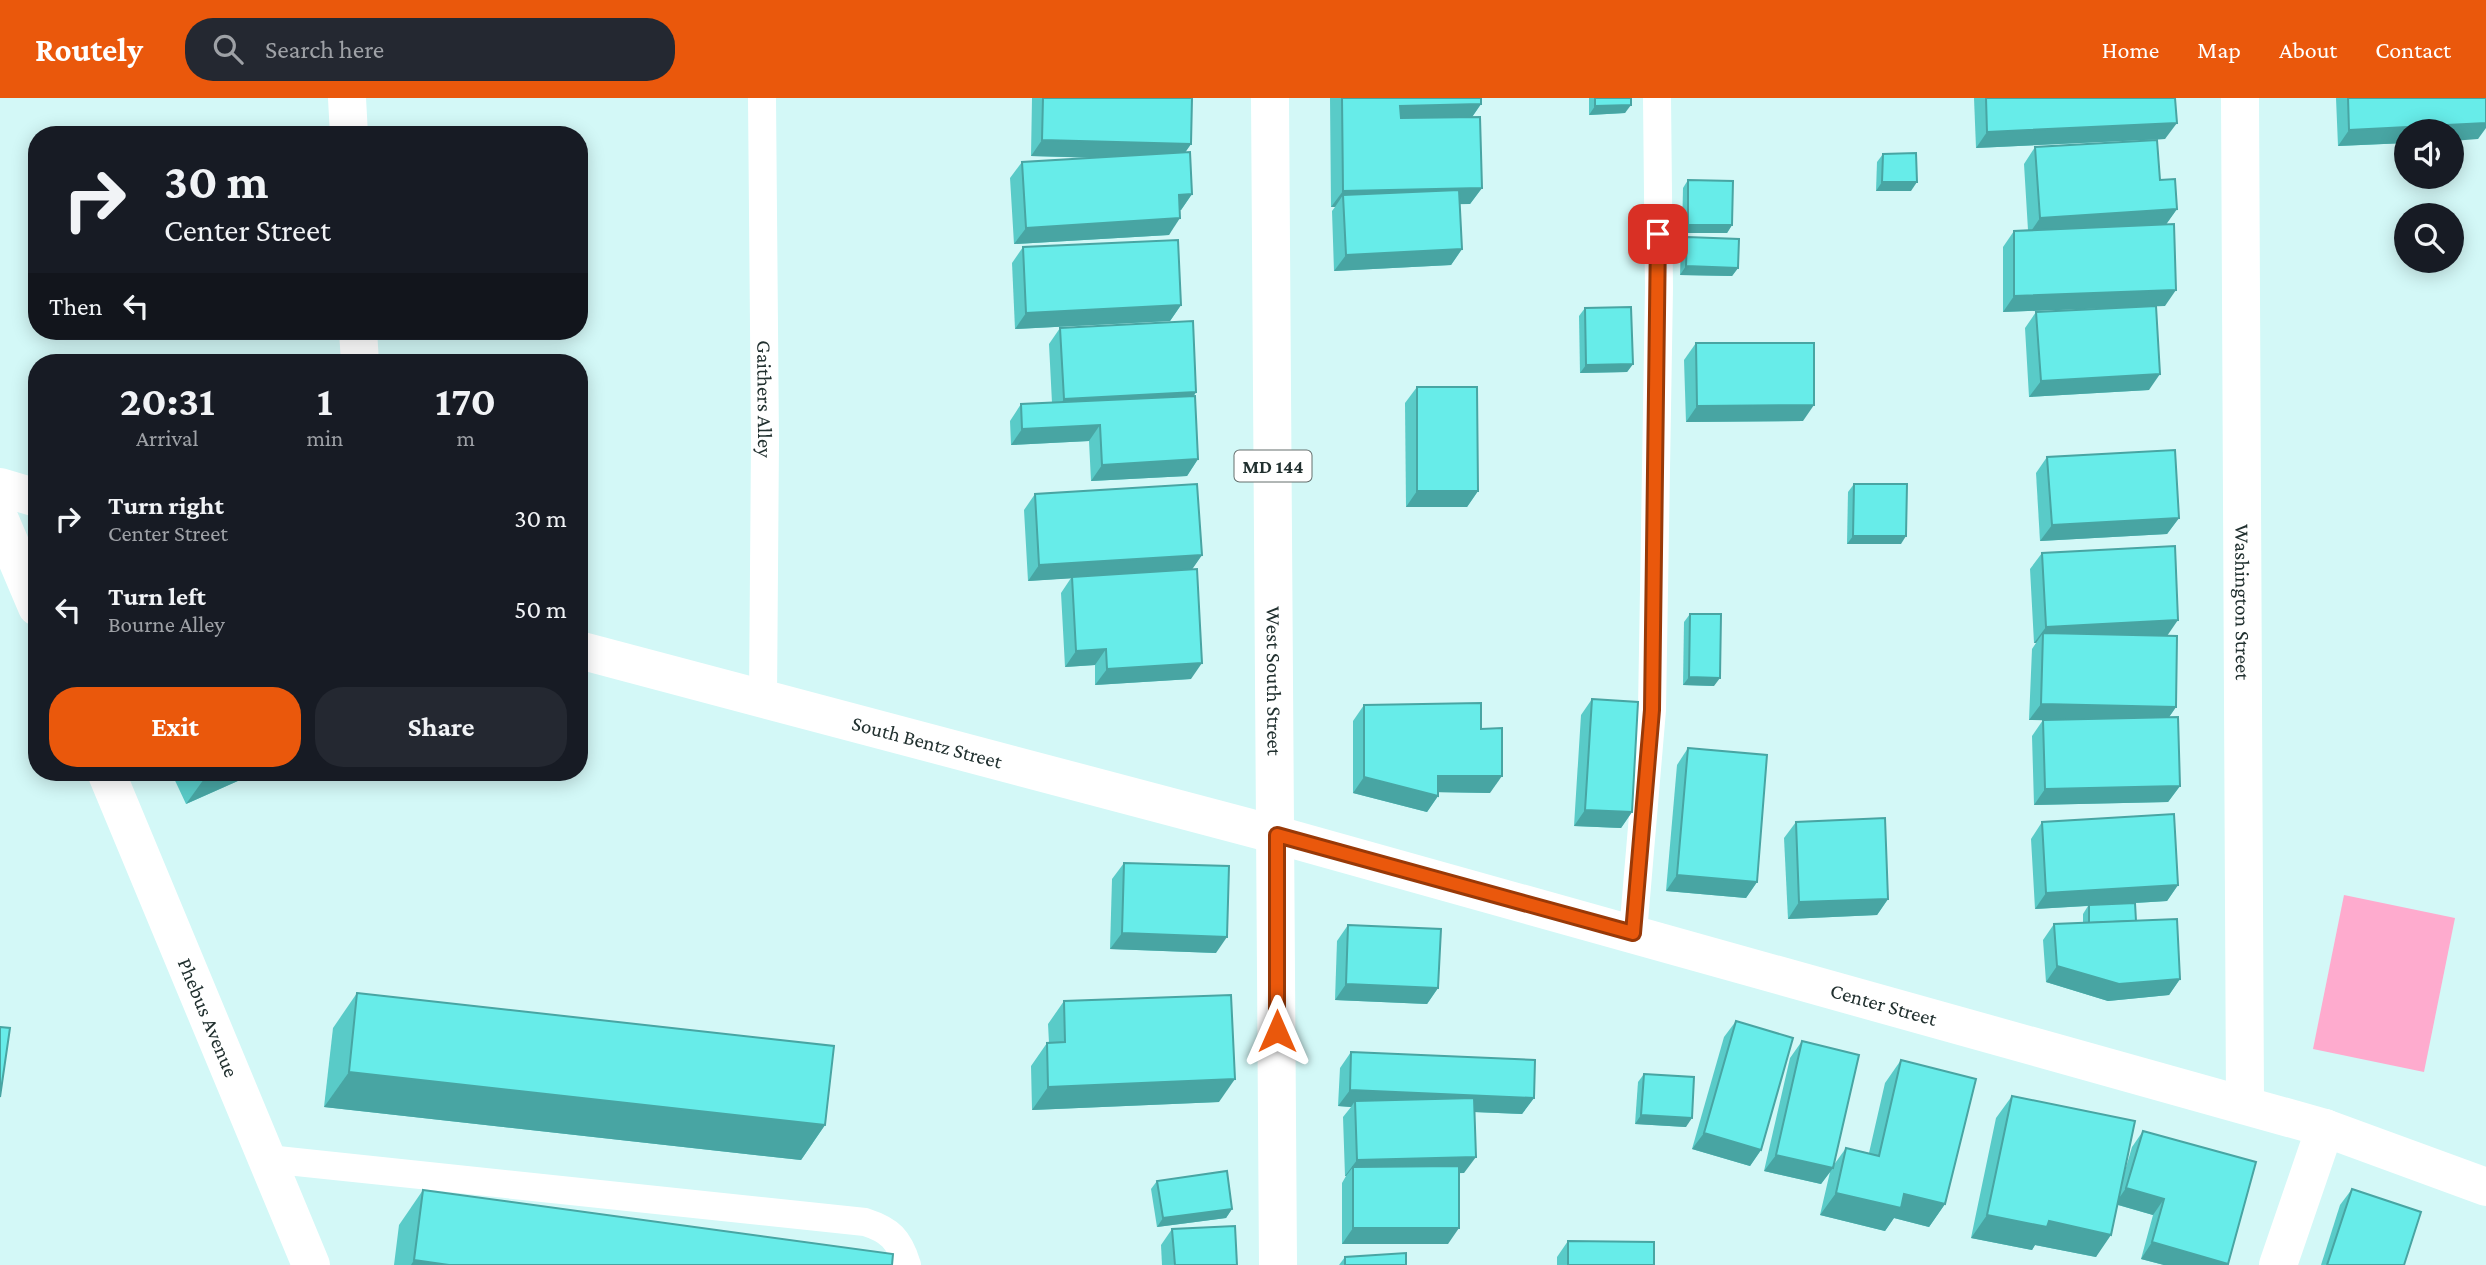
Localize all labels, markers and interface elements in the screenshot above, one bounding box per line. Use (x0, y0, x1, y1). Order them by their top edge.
search box (185, 18, 675, 81)
icon: search (209, 30, 247, 68)
text: Routely (35, 31, 143, 68)
text: Search here (265, 35, 384, 64)
text: Home (2102, 36, 2159, 63)
text: Map (2197, 36, 2241, 63)
text: About (2279, 36, 2337, 63)
text: Contact (2375, 36, 2451, 63)
map controls (2394, 119, 2464, 273)
button: sound (2394, 119, 2464, 189)
icon: right (49, 154, 140, 245)
text: 30 m (164, 154, 269, 209)
button: search (2394, 203, 2464, 273)
pin (1628, 204, 1688, 264)
text: Center Street (164, 212, 331, 248)
icon: arrive (1639, 215, 1677, 253)
icon: left (117, 287, 155, 325)
text: Then (49, 292, 103, 321)
street label: Gaithers Alley (752, 340, 777, 458)
text: 20:31 (120, 377, 215, 424)
text: 1 (317, 377, 333, 424)
text: 170 (435, 377, 496, 424)
text: Arrival (136, 425, 199, 451)
text: min (306, 425, 343, 451)
text: m (456, 425, 475, 451)
road number: MD 144 (1234, 450, 1312, 482)
text: Turn right (108, 491, 224, 520)
icon: right (49, 500, 87, 538)
text: 30 m (514, 504, 567, 533)
text: Center Street (108, 520, 228, 546)
street label: Washington Street (2230, 524, 2255, 681)
text: Turn left (108, 582, 206, 611)
icon: left (49, 591, 87, 629)
text: 50 m (514, 595, 567, 624)
street label: West South Street (1261, 606, 1287, 757)
text: Bourne Alley (108, 611, 225, 637)
button: Exit (49, 687, 301, 767)
button: Share (315, 687, 567, 767)
street label: South Bentz Street (849, 711, 1006, 774)
street label: Phebus Avenue (173, 954, 244, 1081)
street label: Center Street (1828, 978, 1941, 1031)
position arrow (1240, 994, 1314, 1068)

